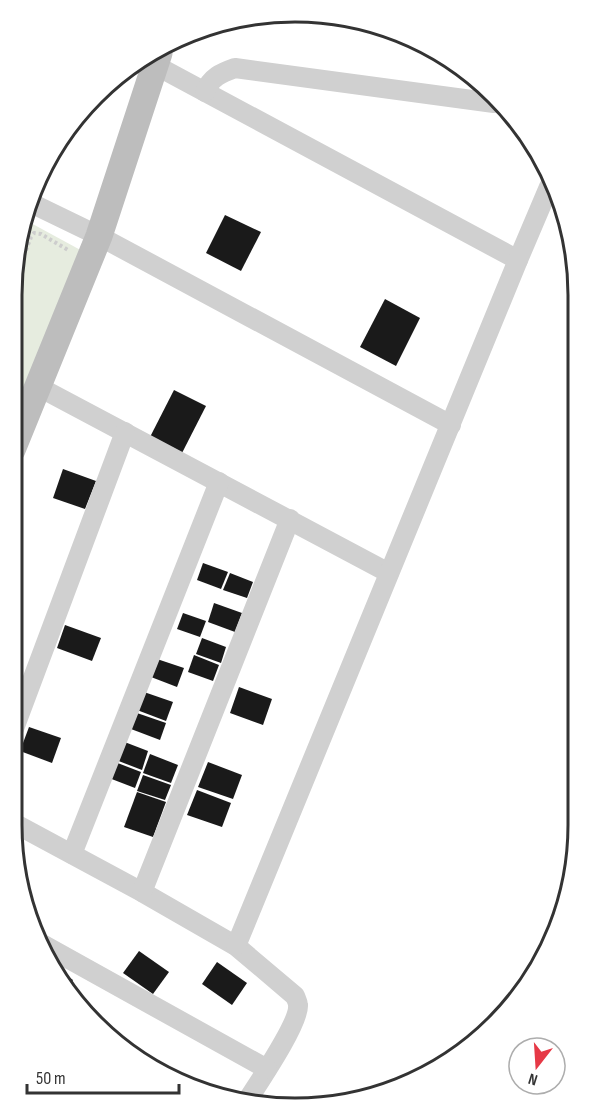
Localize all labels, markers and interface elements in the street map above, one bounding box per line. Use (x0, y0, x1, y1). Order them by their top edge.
north arrow (507, 1036, 567, 1096)
scale bar (27, 1057, 178, 1095)
text: 50 m (36, 1068, 66, 1089)
text: N (526, 1069, 540, 1089)

